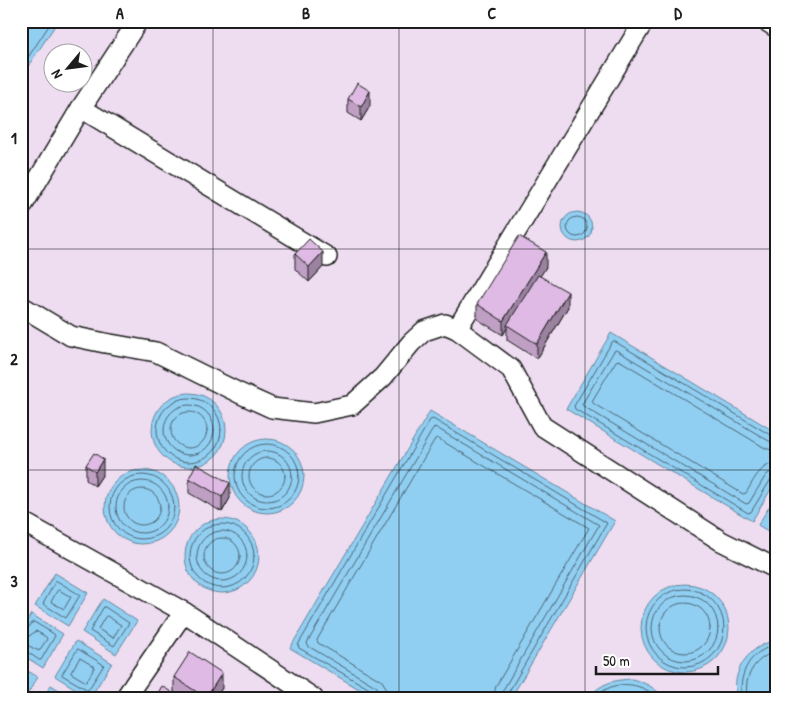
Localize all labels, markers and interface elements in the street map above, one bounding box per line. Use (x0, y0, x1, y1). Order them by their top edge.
text: A (116, 2, 124, 24)
text: B (302, 2, 310, 24)
text: C (488, 2, 497, 24)
text: D (674, 2, 682, 24)
north arrow (42, 42, 92, 92)
text: N (46, 66, 66, 82)
text: 1 (11, 127, 17, 149)
text: 2 (10, 348, 18, 370)
text: 3 (10, 570, 18, 592)
scale bar (596, 644, 718, 676)
text: 50 m (603, 650, 630, 671)

